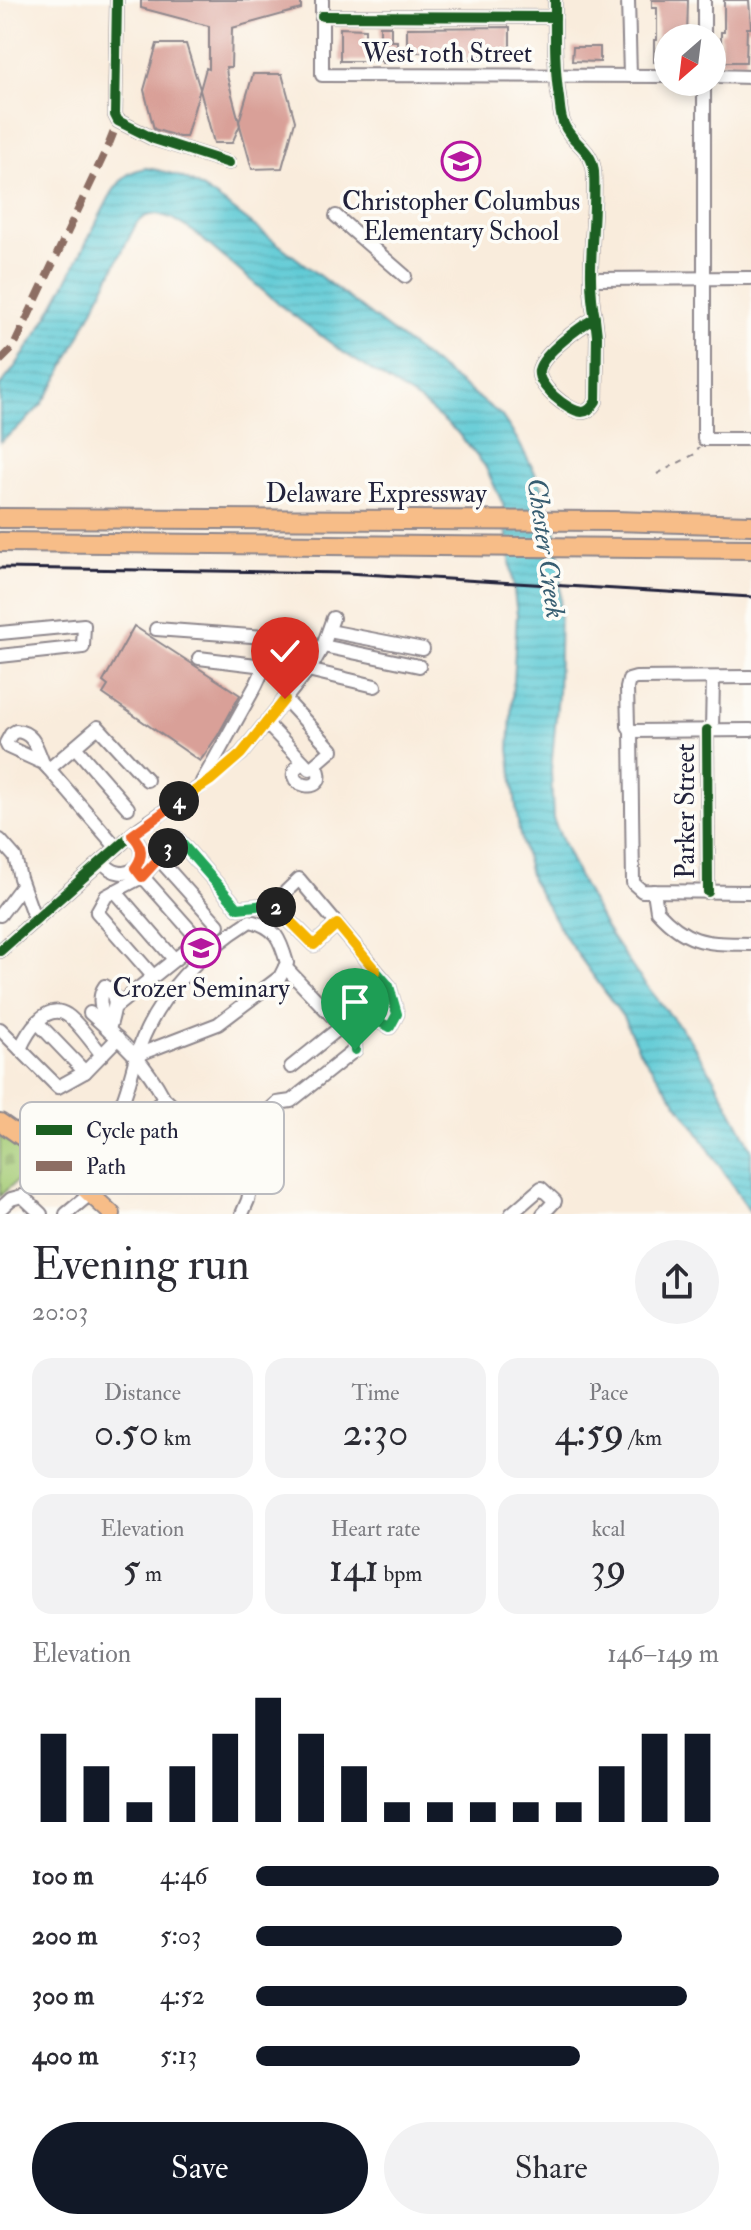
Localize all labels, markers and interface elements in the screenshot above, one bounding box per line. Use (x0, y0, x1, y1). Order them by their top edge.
north arrow (654, 24, 726, 96)
map controls (654, 24, 726, 96)
street label: West 10th Street (361, 38, 532, 70)
school or university icon: Christopher Columbus Elementary School (440, 140, 482, 182)
place label: Christopher Columbus Elementary School (342, 186, 580, 248)
water label: Chester Creek (518, 476, 573, 621)
street label: Delaware Expressway (265, 478, 487, 511)
pin (251, 617, 319, 699)
icon: check (263, 629, 307, 673)
street label: Parker Street (670, 743, 702, 879)
pin: 4 (159, 781, 199, 821)
text: 4 (173, 787, 185, 815)
pin: 3 (148, 828, 188, 868)
text: 3 (164, 834, 172, 862)
pin: 2 (256, 887, 296, 927)
text: 2 (270, 893, 282, 921)
school or university icon: Crozer Seminary (180, 927, 222, 969)
pin (321, 968, 389, 1050)
place label: Crozer Seminary (112, 973, 290, 1005)
icon: arrive (333, 980, 377, 1024)
legend (20, 1102, 284, 1194)
text: Cycle path (86, 1117, 179, 1146)
text: Path (86, 1153, 127, 1181)
text: Evening run (32, 1238, 250, 1293)
button: share (635, 1240, 719, 1324)
text: 20:03 (32, 1296, 88, 1328)
text: Distance (104, 1379, 181, 1407)
text: Time (351, 1379, 400, 1407)
text: Pace (589, 1379, 628, 1407)
text: 0.50 (94, 1407, 159, 1458)
text: 2:30 (342, 1407, 409, 1458)
text: 4:59 (555, 1407, 624, 1458)
text: km (159, 1424, 191, 1452)
text: /km (624, 1424, 662, 1452)
text: Elevation (101, 1515, 184, 1543)
text: Heart rate (331, 1515, 420, 1543)
text: kcal (592, 1515, 625, 1543)
text: 5 (123, 1543, 140, 1594)
text: 141 (329, 1543, 379, 1594)
text: 39 (591, 1543, 626, 1594)
text: m (140, 1560, 162, 1588)
text: bpm (379, 1560, 422, 1588)
text: Elevation (32, 1638, 131, 1670)
text: 146–149 m (607, 1638, 719, 1670)
text: 100 m (32, 1860, 93, 1892)
text: 4:46 (160, 1860, 208, 1892)
text: 200 m (32, 1920, 97, 1952)
text: 5:03 (160, 1920, 201, 1952)
text: 300 m (32, 1980, 94, 2012)
text: 4:52 (160, 1980, 205, 2012)
text: 400 m (32, 2040, 98, 2072)
text: 5:13 (160, 2040, 197, 2072)
button: Save (32, 2122, 368, 2214)
button: Share (384, 2122, 719, 2214)

